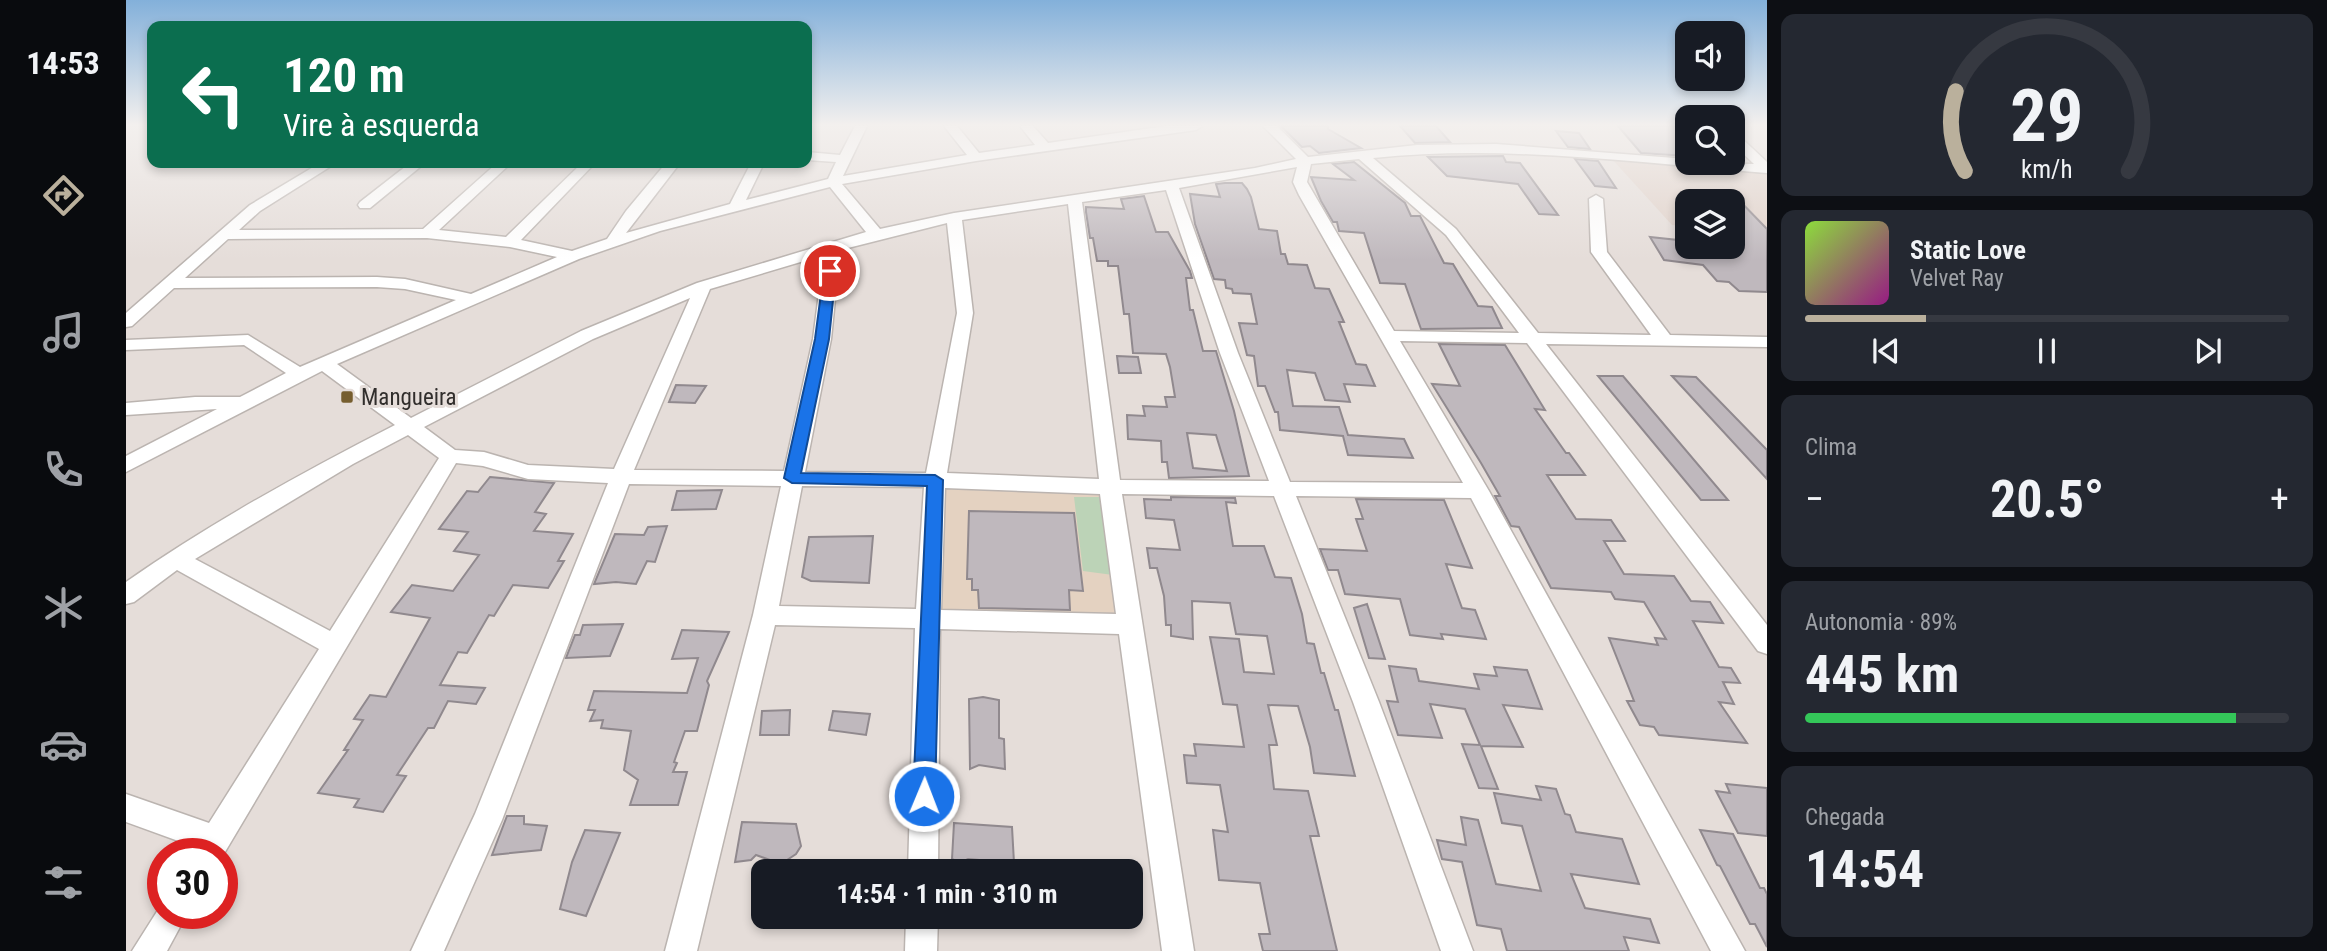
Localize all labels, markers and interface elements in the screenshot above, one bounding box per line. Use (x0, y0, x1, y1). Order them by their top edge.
map controls (1675, 21, 1745, 259)
button: sound (1675, 21, 1745, 91)
text: 14:53 (26, 44, 100, 82)
text: 120 m (283, 47, 405, 104)
icon: left (168, 49, 259, 140)
text: 29 (2010, 73, 2084, 159)
button: search (1675, 105, 1745, 175)
text: Vire à esquerda (283, 106, 479, 144)
text: km/h (2021, 155, 2073, 184)
icon: directions (39, 171, 88, 220)
button: layers (1675, 189, 1745, 259)
text: Static Love (1910, 235, 2026, 265)
pin (800, 241, 860, 301)
icon: arrive (811, 252, 849, 290)
text: Velvet Ray (1910, 265, 2004, 292)
icon: music (39, 308, 88, 357)
icon: previous (1867, 332, 1905, 370)
icon: pause (2028, 332, 2066, 370)
icon: next (2189, 332, 2227, 370)
place label: Mangueira (361, 384, 457, 411)
marker: Mangueira (339, 389, 355, 405)
text: Clima (1805, 434, 1857, 461)
icon: phone (39, 445, 88, 494)
text: 20.5° (1990, 469, 2104, 530)
text: − (1805, 477, 1824, 521)
text: + (2270, 477, 2289, 521)
icon: climate (39, 583, 88, 632)
text: Autonomia · 89% (1805, 609, 1957, 636)
text: 445 km (1805, 644, 1959, 705)
icon: car (39, 720, 88, 769)
position arrow (887, 759, 961, 833)
text: Chegada (1805, 804, 1885, 831)
speed limit sign: 30 (147, 838, 238, 929)
text: 14:54 (1805, 839, 1924, 900)
icon: filters (39, 858, 88, 907)
text: 14:54 · 1 min · 310 m (837, 879, 1057, 909)

